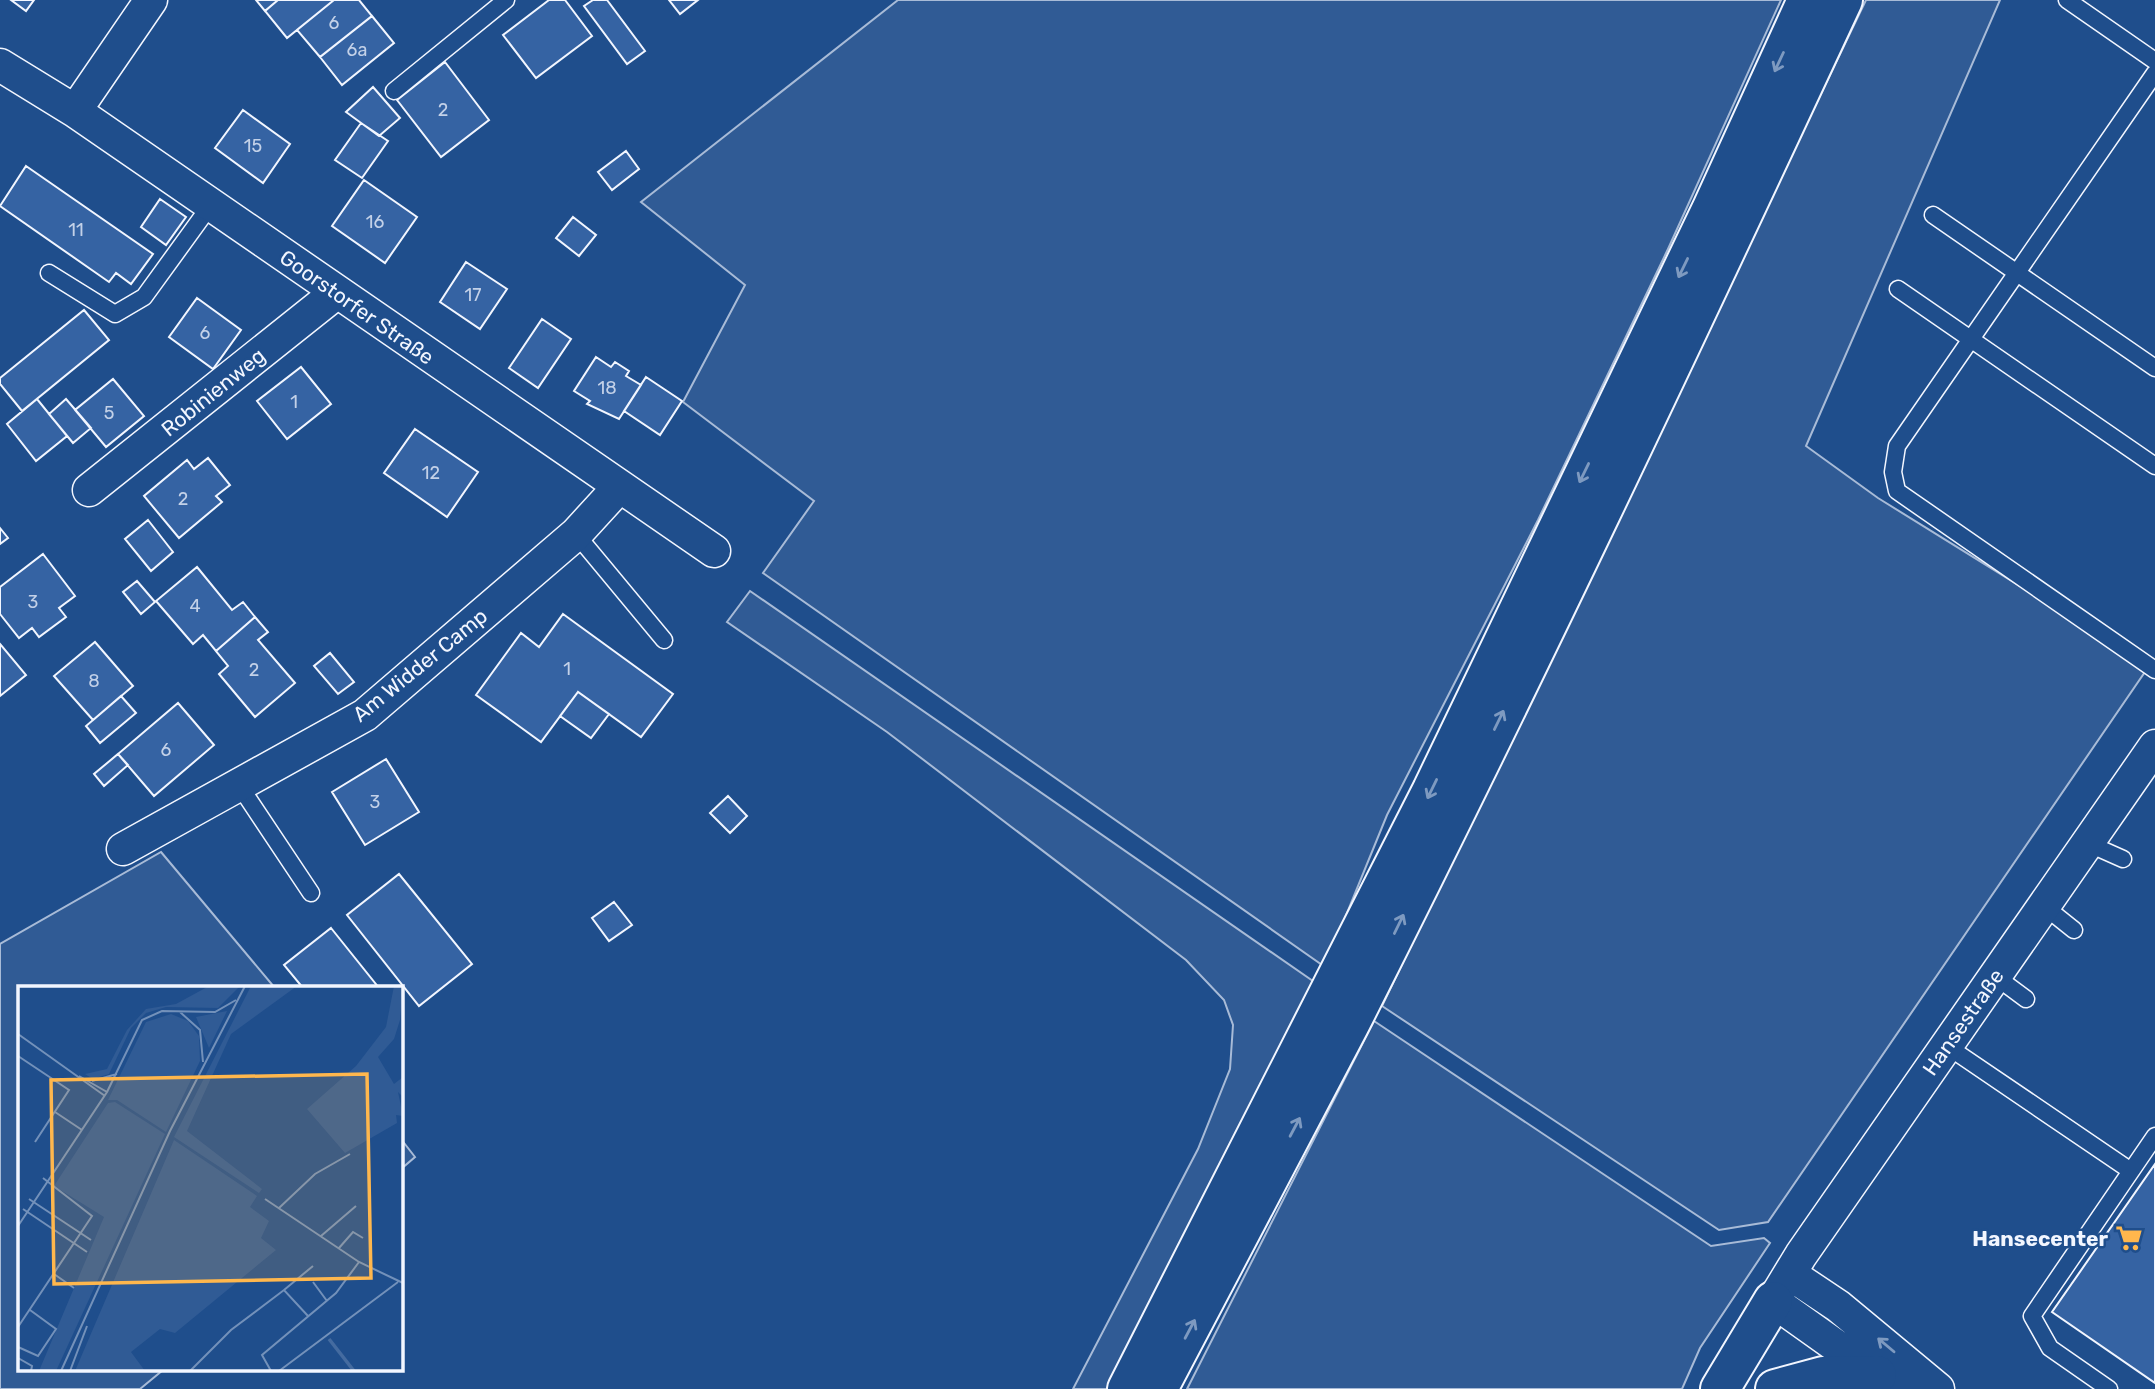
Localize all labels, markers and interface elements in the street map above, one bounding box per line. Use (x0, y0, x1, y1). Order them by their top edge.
house number: 6 (329, 12, 340, 34)
house number: 6a (347, 39, 367, 61)
one-way arrow (1772, 51, 1785, 72)
house number: 2 (438, 99, 448, 121)
house number: 15 (244, 135, 262, 157)
house number: 16 (366, 211, 384, 233)
house number: 11 (68, 219, 84, 241)
street label: Goorstorfer Straße (275, 244, 439, 370)
one-way arrow (1676, 257, 1689, 278)
house number: 17 (465, 284, 481, 306)
house number: 6 (200, 322, 211, 344)
street label: Robinienweg (156, 343, 270, 441)
house number: 18 (597, 377, 617, 399)
house number: 1 (290, 391, 298, 413)
house number: 5 (104, 402, 114, 424)
house number: 12 (422, 462, 440, 484)
one-way arrow (1577, 462, 1590, 483)
house number: 2 (178, 488, 188, 510)
house number: 3 (28, 591, 38, 613)
house number: 4 (189, 595, 201, 617)
street label: Am Widder Camp (348, 603, 492, 727)
house number: 1 (563, 658, 571, 680)
house number: 2 (249, 659, 259, 681)
house number: 8 (88, 670, 100, 692)
one-way arrow (1492, 710, 1506, 731)
house number: 6 (161, 739, 172, 761)
one-way arrow (1425, 778, 1439, 799)
house number: 3 (370, 791, 380, 813)
one-way arrow (1392, 914, 1406, 935)
street label: Hansestraße (1917, 964, 2009, 1080)
inset map (18, 986, 402, 1372)
one-way arrow (1289, 1117, 1303, 1138)
supermarket icon: Hansecenter (2114, 1223, 2144, 1253)
place label: Hansecenter (1972, 1226, 2108, 1251)
one-way arrow (1183, 1319, 1197, 1339)
one-way arrow (1877, 1338, 1895, 1353)

